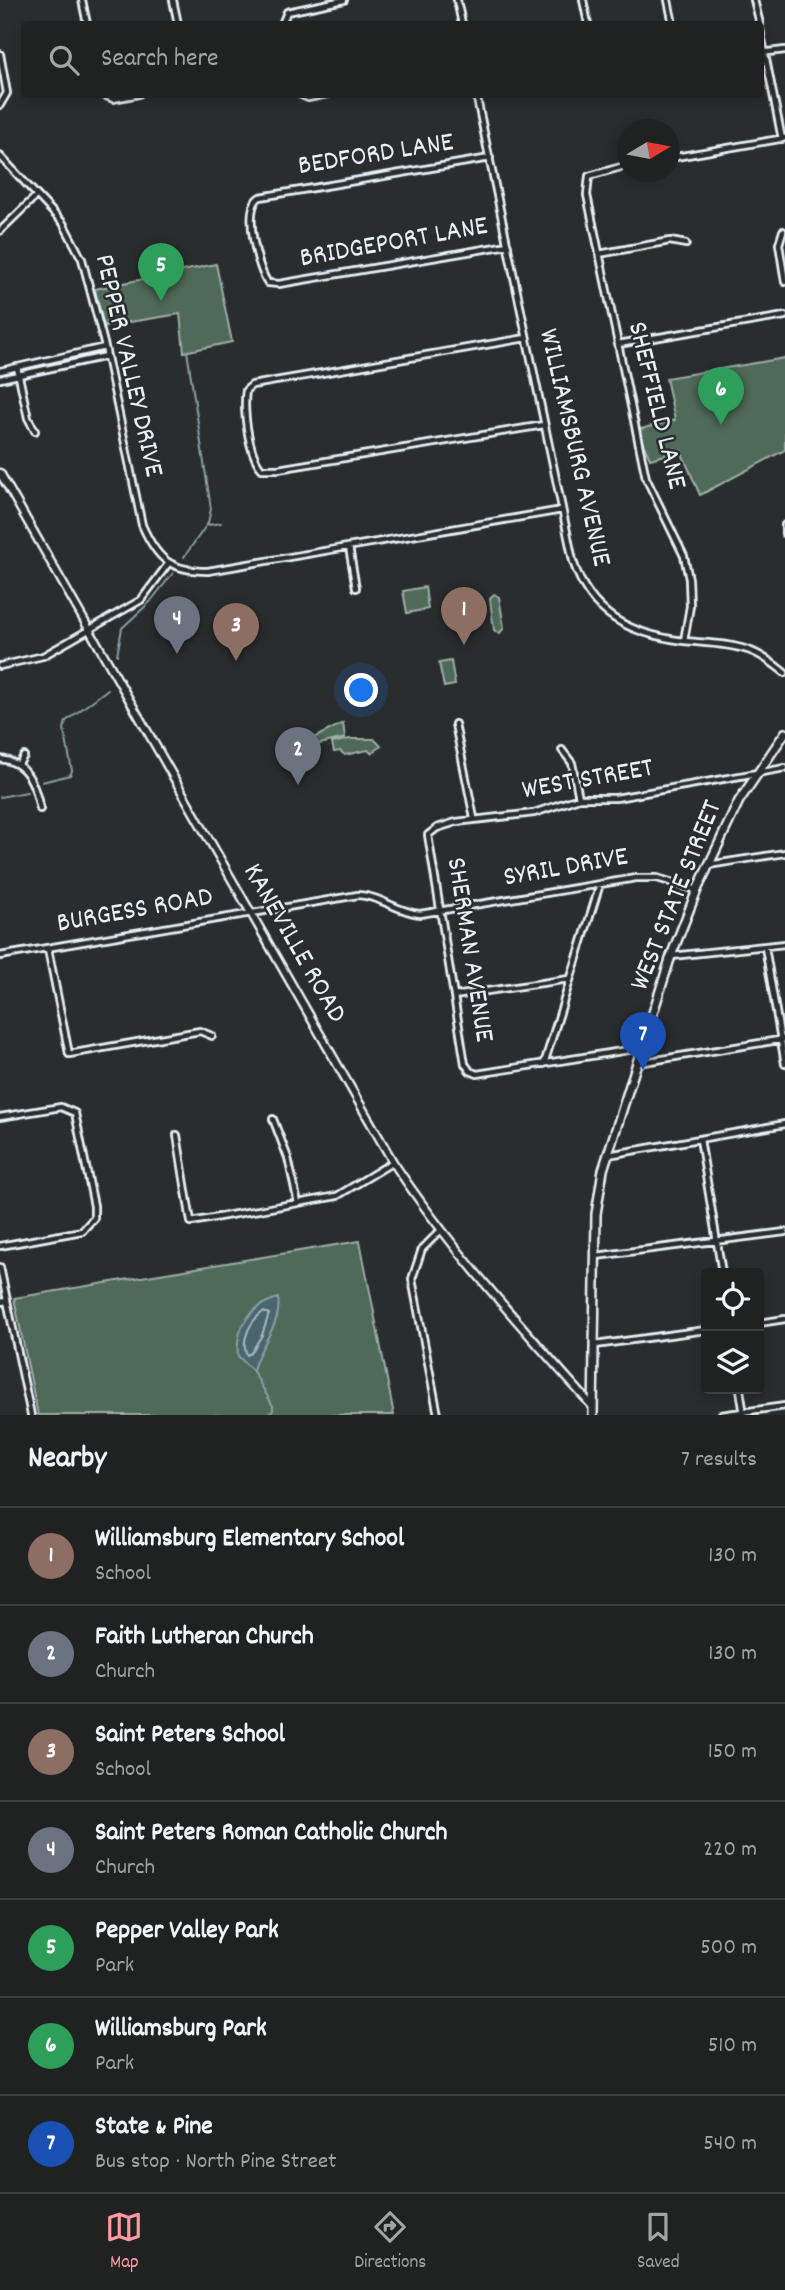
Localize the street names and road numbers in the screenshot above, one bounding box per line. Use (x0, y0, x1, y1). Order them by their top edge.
street label: BEDFORD LANE (295, 124, 457, 188)
street label: BRIDGEPORT LANE (297, 208, 491, 280)
street label: PEPPER VALLEY DRIVE (82, 251, 172, 482)
street label: SHEFFIELD LANE (615, 318, 695, 494)
street label: WILLIAMSBURG AVENUE (526, 325, 620, 571)
street label: WEST STREET (519, 750, 657, 812)
street label: WEST STATE STREET (622, 795, 734, 997)
street label: SYRIL DRIVE (501, 838, 632, 900)
street label: SHERMAN AVENUE (434, 855, 502, 1046)
street label: KANEVILLE ROAD (231, 857, 355, 1031)
street label: BURGESS ROAD (54, 879, 216, 945)

